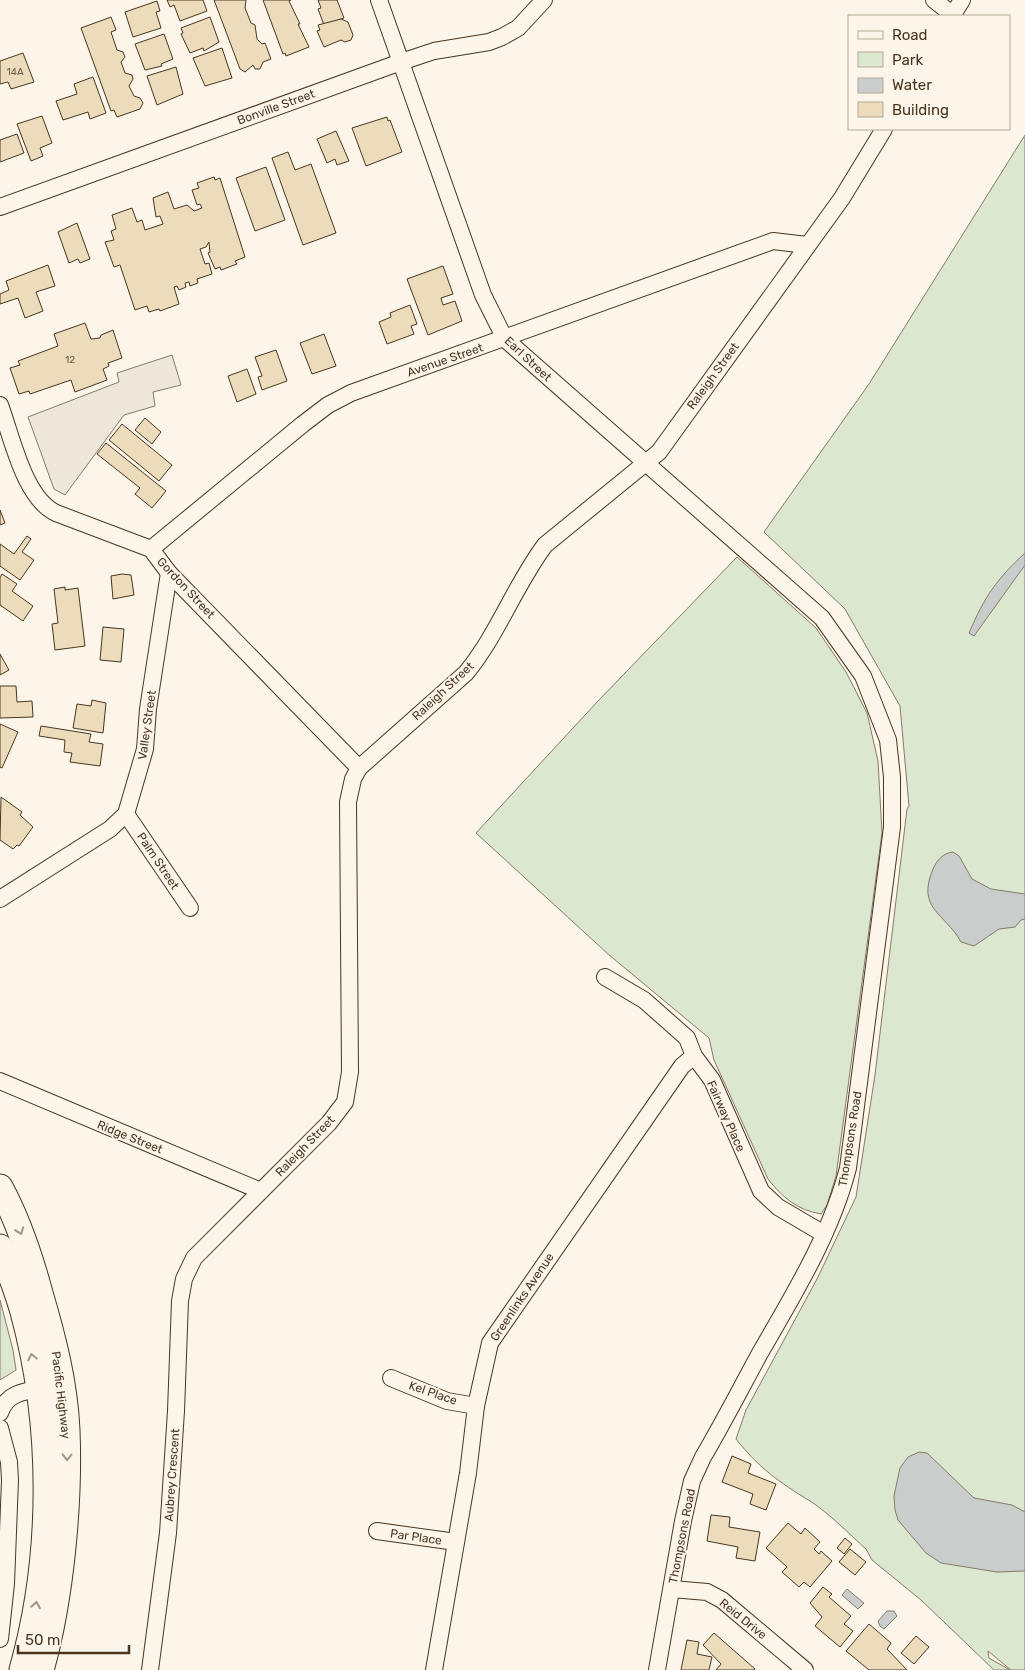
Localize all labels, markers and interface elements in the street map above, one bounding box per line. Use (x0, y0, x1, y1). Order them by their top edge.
legend (848, 15, 1010, 130)
text: Road (892, 26, 928, 44)
text: Park (892, 51, 923, 69)
house number: 14A (6, 66, 24, 78)
text: Water (892, 76, 932, 94)
street label: Bonville Street (235, 86, 317, 128)
text: Building (892, 101, 949, 119)
street label: Earl Street (502, 334, 555, 384)
street label: Avenue Street (405, 340, 485, 380)
street label: Raleigh Street (684, 340, 742, 412)
house number: 12 (65, 354, 75, 366)
street label: Gordon Street (154, 555, 218, 622)
street label: Raleigh Street (409, 659, 477, 723)
street label: Valley Street (135, 689, 159, 761)
street label: Palm Street (134, 830, 182, 892)
street label: Fairway Place (704, 1078, 748, 1154)
street label: Thompsons Road (836, 1090, 864, 1188)
street label: Raleigh Street (272, 1112, 338, 1179)
street label: Ridge Street (95, 1118, 165, 1157)
one-way arrow (14, 1226, 24, 1235)
street label: Greenlinks Avenue (487, 1250, 557, 1344)
street label: Pacific Highway (49, 1350, 73, 1440)
one-way arrow (27, 1352, 38, 1361)
street label: Kel Place (407, 1378, 459, 1408)
street label: Aubrey Crescent (162, 1428, 182, 1522)
one-way arrow (62, 1454, 72, 1462)
street label: Thompsons Road (666, 1487, 698, 1585)
street label: Par Place (389, 1526, 443, 1548)
street label: Reid Drive (717, 1596, 770, 1642)
one-way arrow (30, 1601, 40, 1610)
scale bar (18, 1622, 129, 1654)
text: 50 m (25, 1631, 60, 1649)

